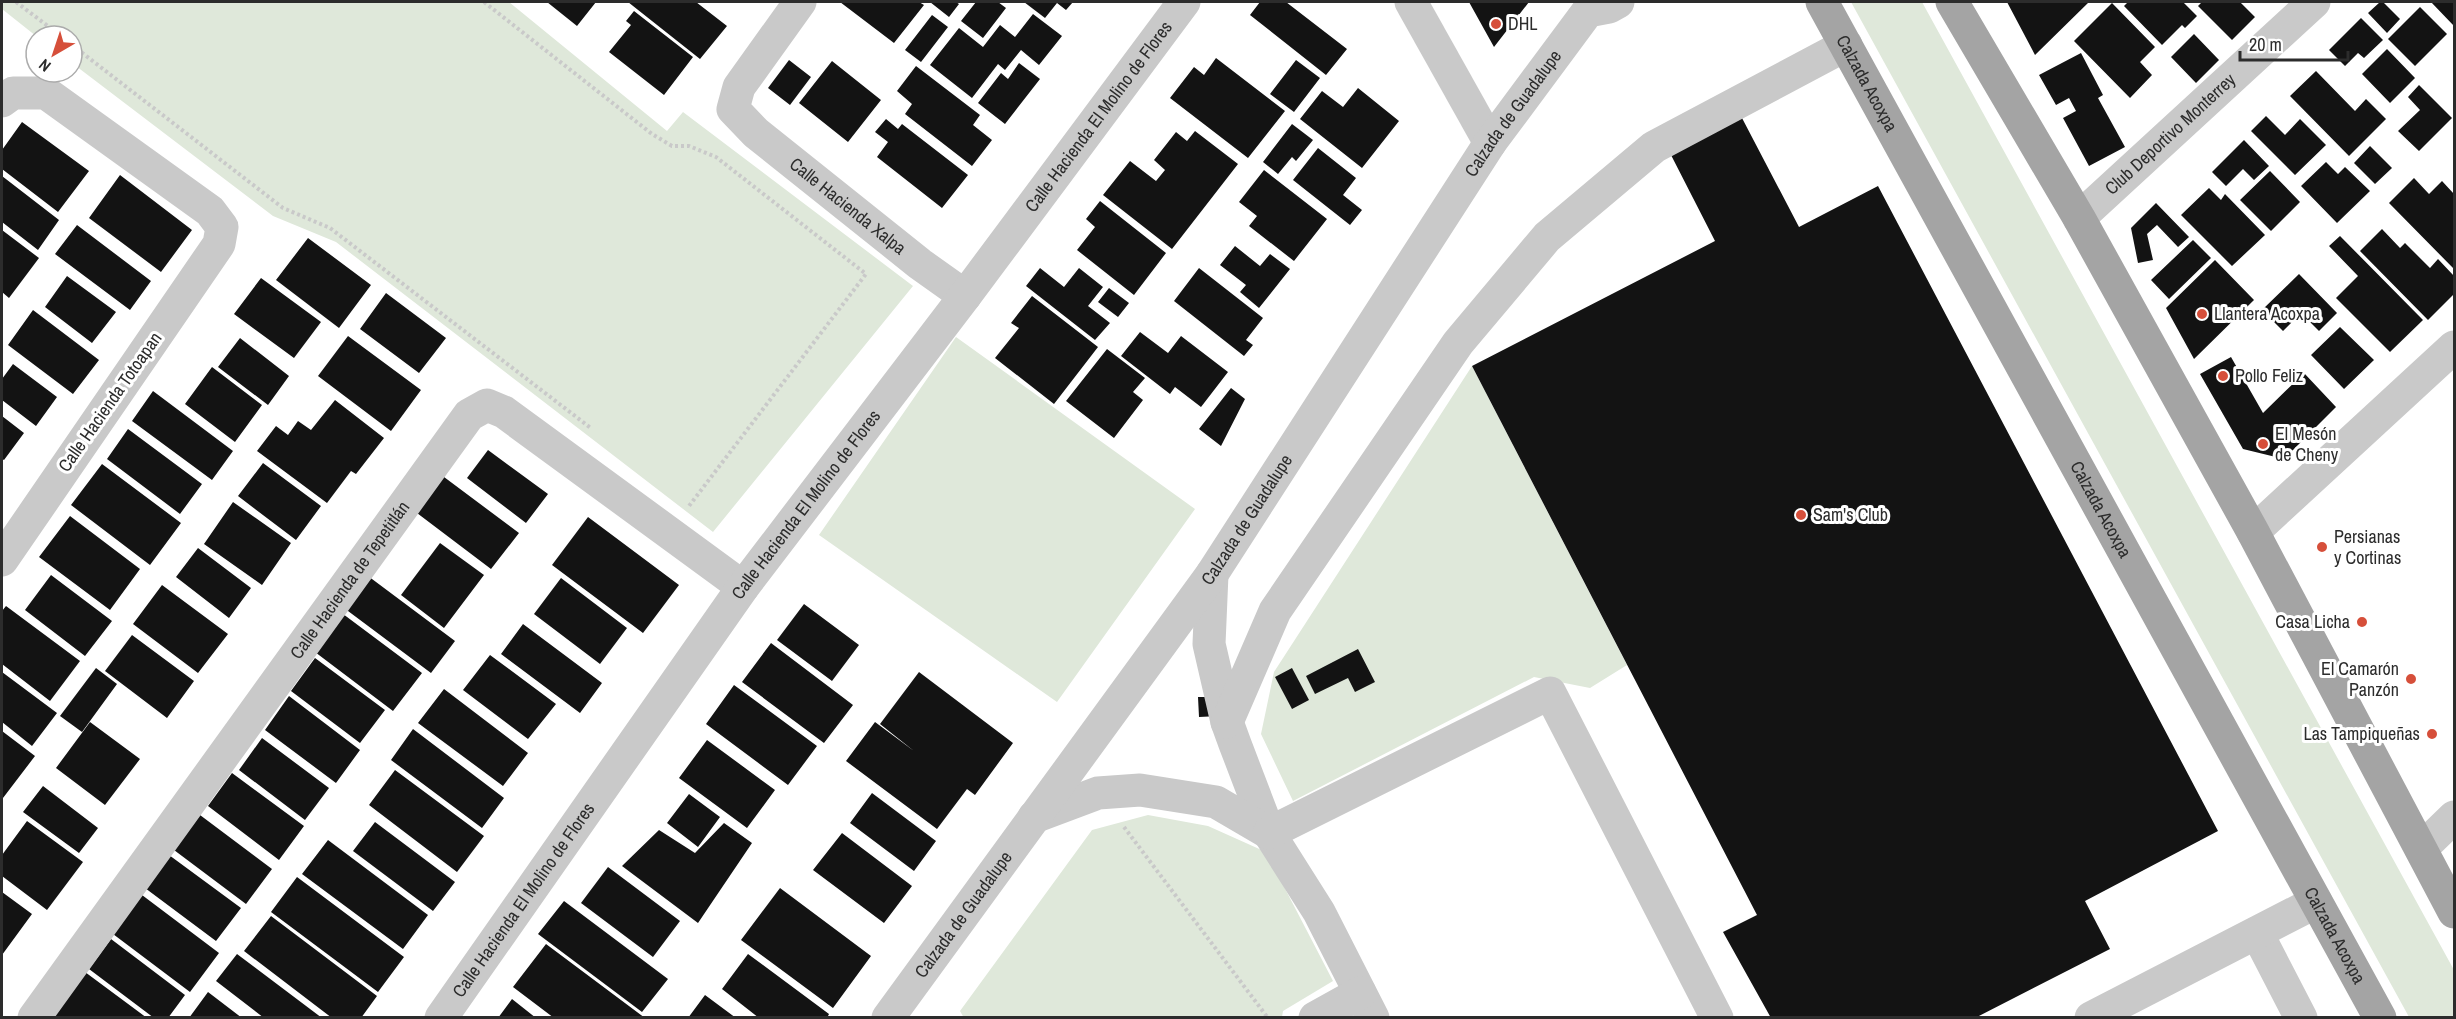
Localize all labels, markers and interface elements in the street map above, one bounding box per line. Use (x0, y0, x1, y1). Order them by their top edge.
place label: DHL (1508, 11, 1538, 36)
street label: Calle Hacienda El Molino de Flores (1019, 16, 1178, 217)
marker: DHL (1489, 17, 1503, 31)
north arrow (24, 24, 84, 84)
scale bar (2240, 24, 2348, 62)
street label: Calzada Acoxpa (1831, 30, 1904, 136)
text: 20 m (2249, 32, 2282, 57)
street label: Calzada de Guadalupe (1458, 44, 1567, 182)
text: N (34, 54, 55, 77)
street label: Club Deportivo Monterrey (2099, 67, 2241, 200)
street label: Calle Hacienda Xalpa (784, 152, 912, 260)
place label: Llantera Acoxpa (2214, 301, 2320, 326)
marker: Llantera Acoxpa (2195, 307, 2209, 321)
street label: Calle Hacienda Totoapan (52, 327, 167, 477)
place label: Pollo Feliz (2235, 363, 2303, 388)
marker: Pollo Feliz (2216, 369, 2230, 383)
street label: Calle Hacienda El Molino de Flores (725, 404, 886, 604)
place label: El Mesón de Cheny (2275, 421, 2339, 467)
marker: El Mesón de Cheny (2256, 437, 2270, 451)
street label: Calzada de Guadalupe (1195, 449, 1298, 590)
street label: Calzada Acoxpa (2065, 456, 2138, 562)
street label: Calle Hacienda de Tepetitlán (284, 496, 415, 664)
place label: Sam's Club (1813, 502, 1888, 527)
marker: Sam's Club (1794, 508, 1808, 522)
place label: Persianas y Cortinas (2334, 524, 2401, 570)
marker: Persianas y Cortinas (2315, 540, 2329, 554)
place label: Casa Licha (2275, 609, 2350, 634)
marker: Casa Licha (2355, 615, 2369, 629)
place label: El Camarón Panzón (2321, 656, 2399, 702)
marker: El Camarón Panzón (2404, 672, 2418, 686)
place label: Las Tampiqueñas (2303, 721, 2420, 746)
marker: Las Tampiqueñas (2425, 727, 2439, 741)
street label: Calle Hacienda El Molino de Flores (446, 797, 600, 1002)
street label: Calzada de Guadalupe (908, 846, 1018, 983)
street label: Calzada Acoxpa (2298, 882, 2372, 988)

